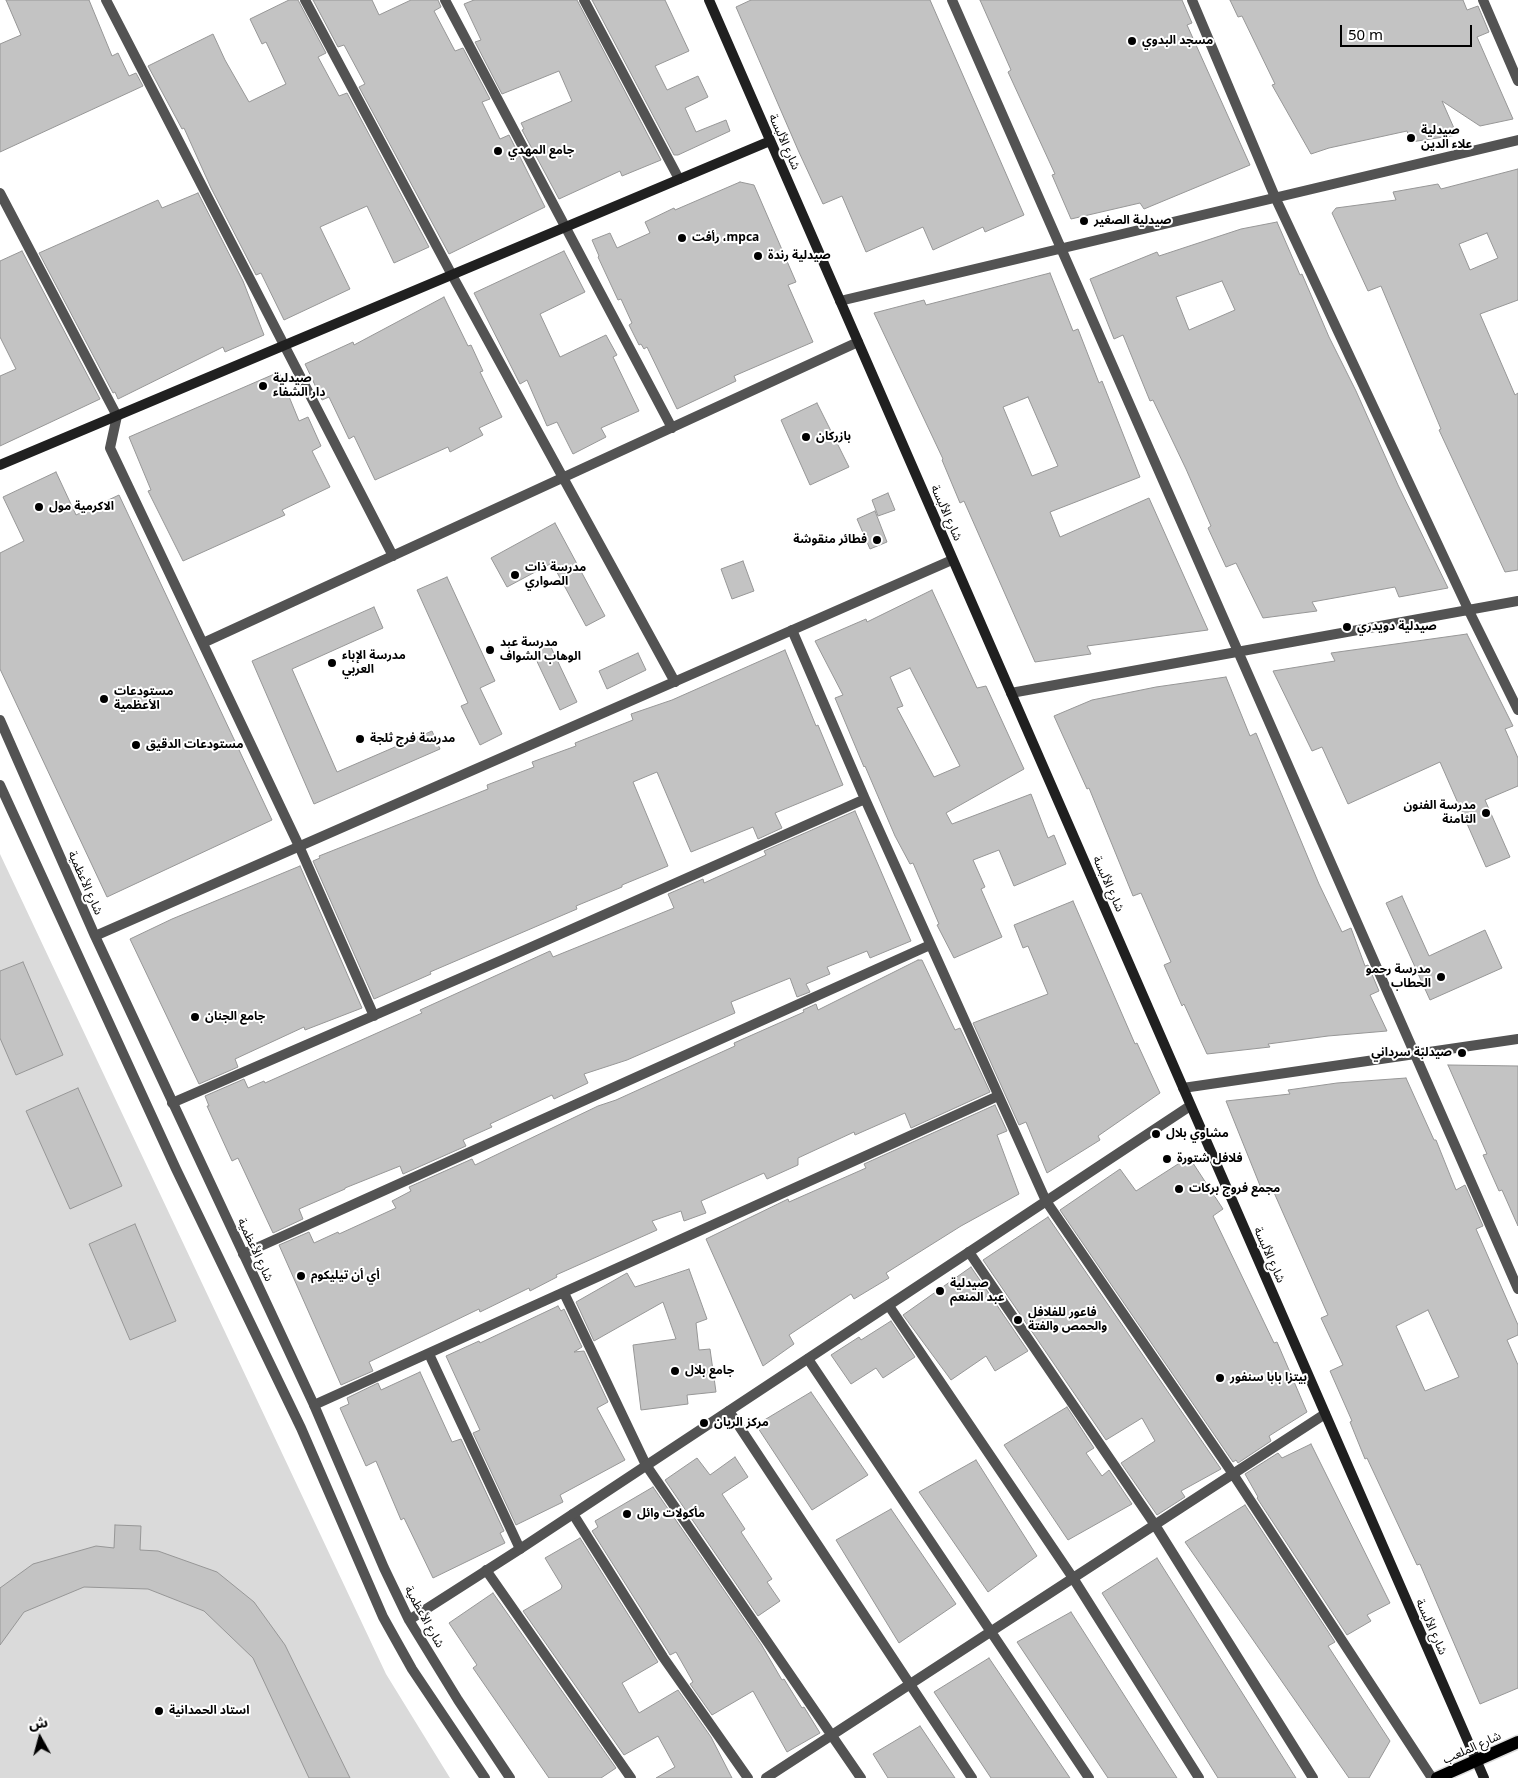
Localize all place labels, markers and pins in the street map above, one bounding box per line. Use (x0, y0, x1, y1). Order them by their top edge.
place label: مسجد البدوي (1142, 34, 1213, 48)
marker: مسجد البدوي (1126, 35, 1138, 47)
place label: صيدلية علاء الدين (1421, 124, 1472, 152)
marker: صيدلية علاء الدين (1405, 132, 1417, 144)
place label: جامع المهدي (508, 144, 574, 158)
marker: جامع المهدي (492, 145, 504, 157)
place label: صيدلية الصغير (1094, 214, 1172, 228)
marker: صيدلية الصغير (1078, 215, 1090, 227)
place label: رأفت ،mpca (692, 231, 759, 245)
marker: رأفت ،mpca (676, 232, 688, 244)
place label: صيدلية رندة (768, 249, 831, 263)
marker: صيدلية رندة (752, 250, 764, 262)
place label: صيدلية دار الشفاء (273, 372, 325, 400)
marker: صيدلية دار الشفاء (257, 380, 269, 392)
place label: بازركان (816, 430, 851, 444)
marker: بازركان (800, 431, 812, 443)
place label: الاكرمية مول (49, 500, 114, 514)
marker: الاكرمية مول (33, 501, 45, 513)
place label: فطائر منقوشة (793, 533, 867, 547)
marker: فطائر منقوشة (871, 534, 883, 546)
place label: مدرسة ذات الصواري (525, 561, 586, 589)
marker: مدرسة ذات الصواري (509, 569, 521, 581)
place label: صيدلية دويدري (1357, 620, 1437, 634)
marker: صيدلية دويدري (1341, 621, 1353, 633)
place label: مدرسة عبد الوهاب الشواف (500, 636, 581, 664)
marker: مدرسة عبد الوهاب الشواف (484, 644, 496, 656)
place label: مدرسة الإباء العربي (342, 649, 406, 677)
marker: مدرسة الإباء العربي (326, 657, 338, 669)
place label: مستودعات الأعظمية (114, 685, 173, 713)
marker: مستودعات الأعظمية (98, 693, 110, 705)
place label: مدرسة فرج ثلجة (370, 732, 455, 746)
marker: مدرسة فرج ثلجة (354, 733, 366, 745)
place label: مستودعات الدقيق (146, 738, 243, 752)
marker: مستودعات الدقيق (130, 739, 142, 751)
place label: مدرسة الفنون الثامنة (1403, 799, 1476, 827)
marker: مدرسة الفنون الثامنة (1480, 807, 1492, 819)
place label: مدرسة رحمو الحطاب (1366, 963, 1431, 991)
marker: مدرسة رحمو الحطاب (1435, 971, 1447, 983)
place label: جامع الجنان (205, 1010, 265, 1024)
marker: جامع الجنان (189, 1011, 201, 1023)
place label: صيدلبة سرداني (1371, 1046, 1452, 1060)
marker: صيدلبة سرداني (1456, 1047, 1468, 1059)
place label: مشاوي بلال (1166, 1127, 1229, 1141)
marker: مشاوي بلال (1150, 1128, 1162, 1140)
place label: فلافل شتورة (1177, 1152, 1243, 1166)
marker: فلافل شتورة (1161, 1153, 1173, 1165)
place label: مجمع فروج بركات (1189, 1182, 1280, 1196)
marker: مجمع فروج بركات (1173, 1183, 1185, 1195)
place label: أي أن تيليكوم (311, 1269, 380, 1283)
marker: أي أن تيليكوم (295, 1270, 307, 1282)
place label: صيدلية عبد المنعم (950, 1277, 1005, 1305)
marker: صيدلية عبد المنعم (934, 1285, 946, 1297)
place label: فاعور للفلافل والحمص والفتة (1028, 1306, 1107, 1334)
marker: فاعور للفلافل والحمص والفتة (1012, 1314, 1024, 1326)
place label: جامع بلال (685, 1364, 734, 1378)
marker: جامع بلال (669, 1365, 681, 1377)
place label: بيتزا بابا سنفور (1230, 1371, 1307, 1385)
marker: بيتزا بابا سنفور (1214, 1372, 1226, 1384)
place label: مركز الريان (714, 1416, 769, 1430)
marker: مركز الريان (698, 1417, 710, 1429)
place label: مأكولات وائل (637, 1507, 705, 1521)
marker: مأكولات وائل (621, 1508, 633, 1520)
place label: استاد الحمدانية (169, 1704, 249, 1718)
marker: استاد الحمدانية (153, 1705, 165, 1717)

